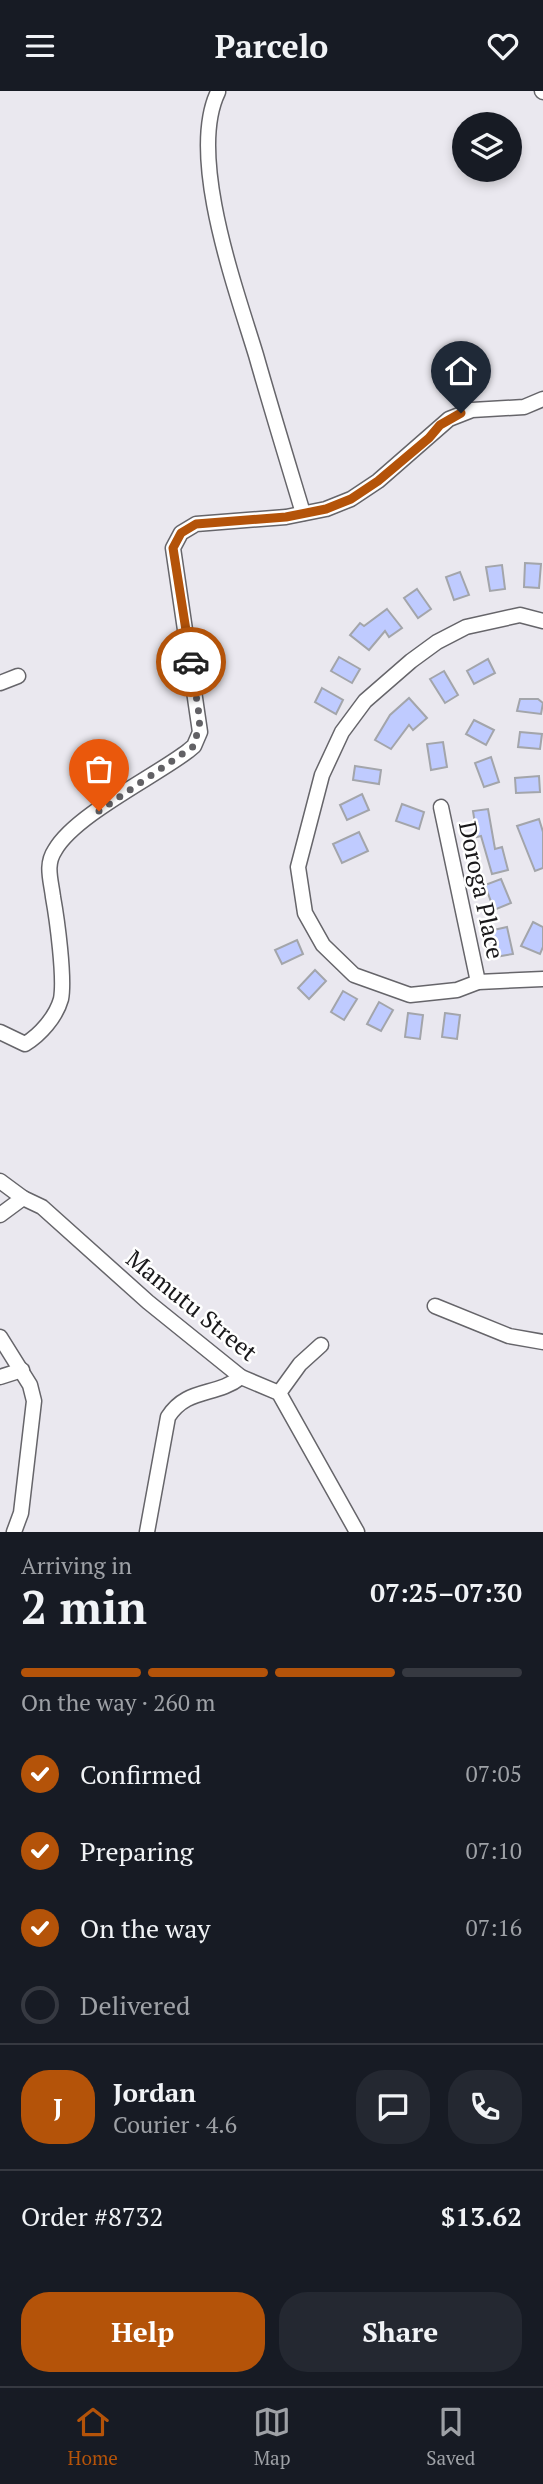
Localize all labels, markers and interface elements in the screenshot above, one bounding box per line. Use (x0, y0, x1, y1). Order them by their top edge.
text: Parcelo (215, 25, 328, 67)
icon: menu (21, 27, 59, 65)
icon: heart (484, 27, 522, 65)
map controls (452, 112, 522, 182)
button: layers (452, 112, 522, 182)
pin (431, 341, 491, 413)
icon: home (442, 352, 480, 390)
courier (156, 627, 226, 697)
icon: car (172, 643, 210, 681)
pin (69, 739, 129, 811)
icon: bag (80, 750, 118, 788)
street label: Doroga Place (452, 818, 512, 962)
street label: Mamutu Street (120, 1242, 264, 1368)
text: Arriving in (21, 1550, 132, 1581)
text: 07:25–07:30 (370, 1575, 522, 1609)
text: 2 min (21, 1576, 147, 1637)
text: On the way · 260 m (21, 1687, 215, 1718)
icon: check (21, 1755, 59, 1793)
text: Confirmed (80, 1757, 201, 1791)
text: 07:05 (465, 1758, 522, 1789)
icon: check (21, 1832, 59, 1870)
text: Preparing (80, 1834, 193, 1868)
text: 07:10 (465, 1835, 522, 1866)
icon: check (21, 1909, 59, 1947)
text: On the way (80, 1911, 211, 1945)
text: 07:16 (465, 1912, 522, 1943)
text: Delivered (80, 1988, 190, 2022)
button: chat (356, 2070, 430, 2144)
button: phone (448, 2070, 522, 2144)
text: Jordan (113, 2075, 196, 2109)
text: J (53, 2090, 63, 2124)
text: Courier · 4.6 (113, 2109, 237, 2140)
text: Order #8732 (21, 2199, 163, 2233)
text: $13.62 (441, 2199, 522, 2233)
button: Help (21, 2292, 265, 2372)
button: Share (279, 2292, 522, 2372)
tab: Home (68, 2403, 118, 2470)
tab: Map (253, 2403, 291, 2470)
tab: Saved (426, 2403, 475, 2470)

